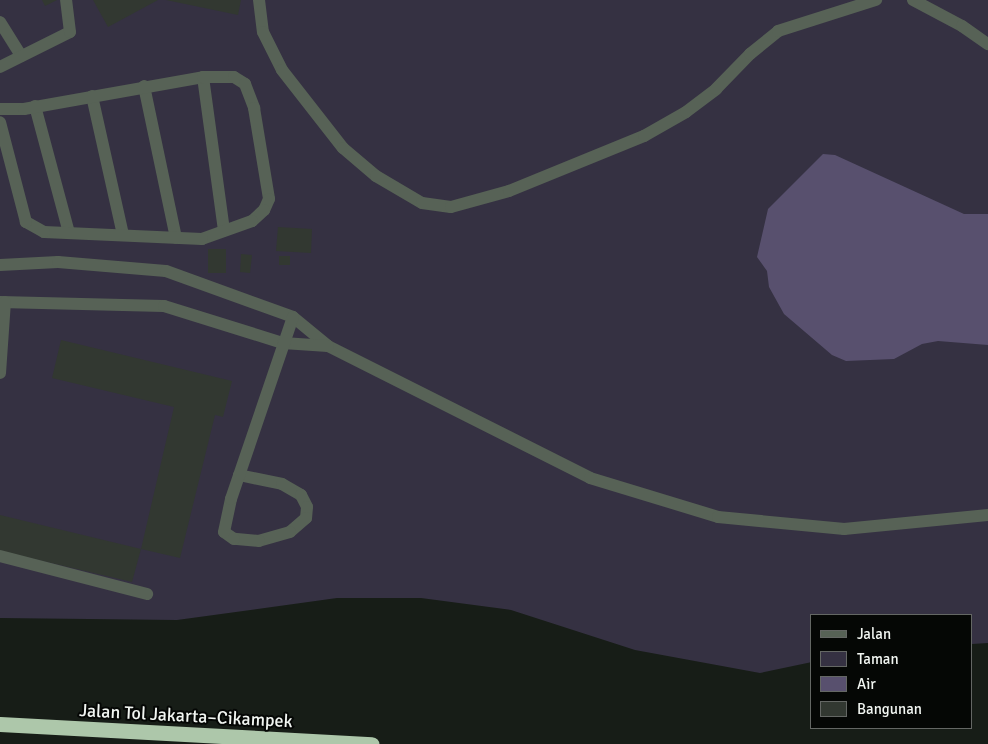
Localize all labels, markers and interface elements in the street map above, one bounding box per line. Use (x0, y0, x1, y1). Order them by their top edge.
legend (810, 614, 973, 729)
text: Jalan (857, 625, 891, 643)
text: Taman (857, 650, 899, 668)
text: Air (857, 675, 876, 693)
street label: Jalan Tol Jakarta–Cikampek (79, 700, 293, 732)
text: Bangunan (857, 700, 922, 718)

